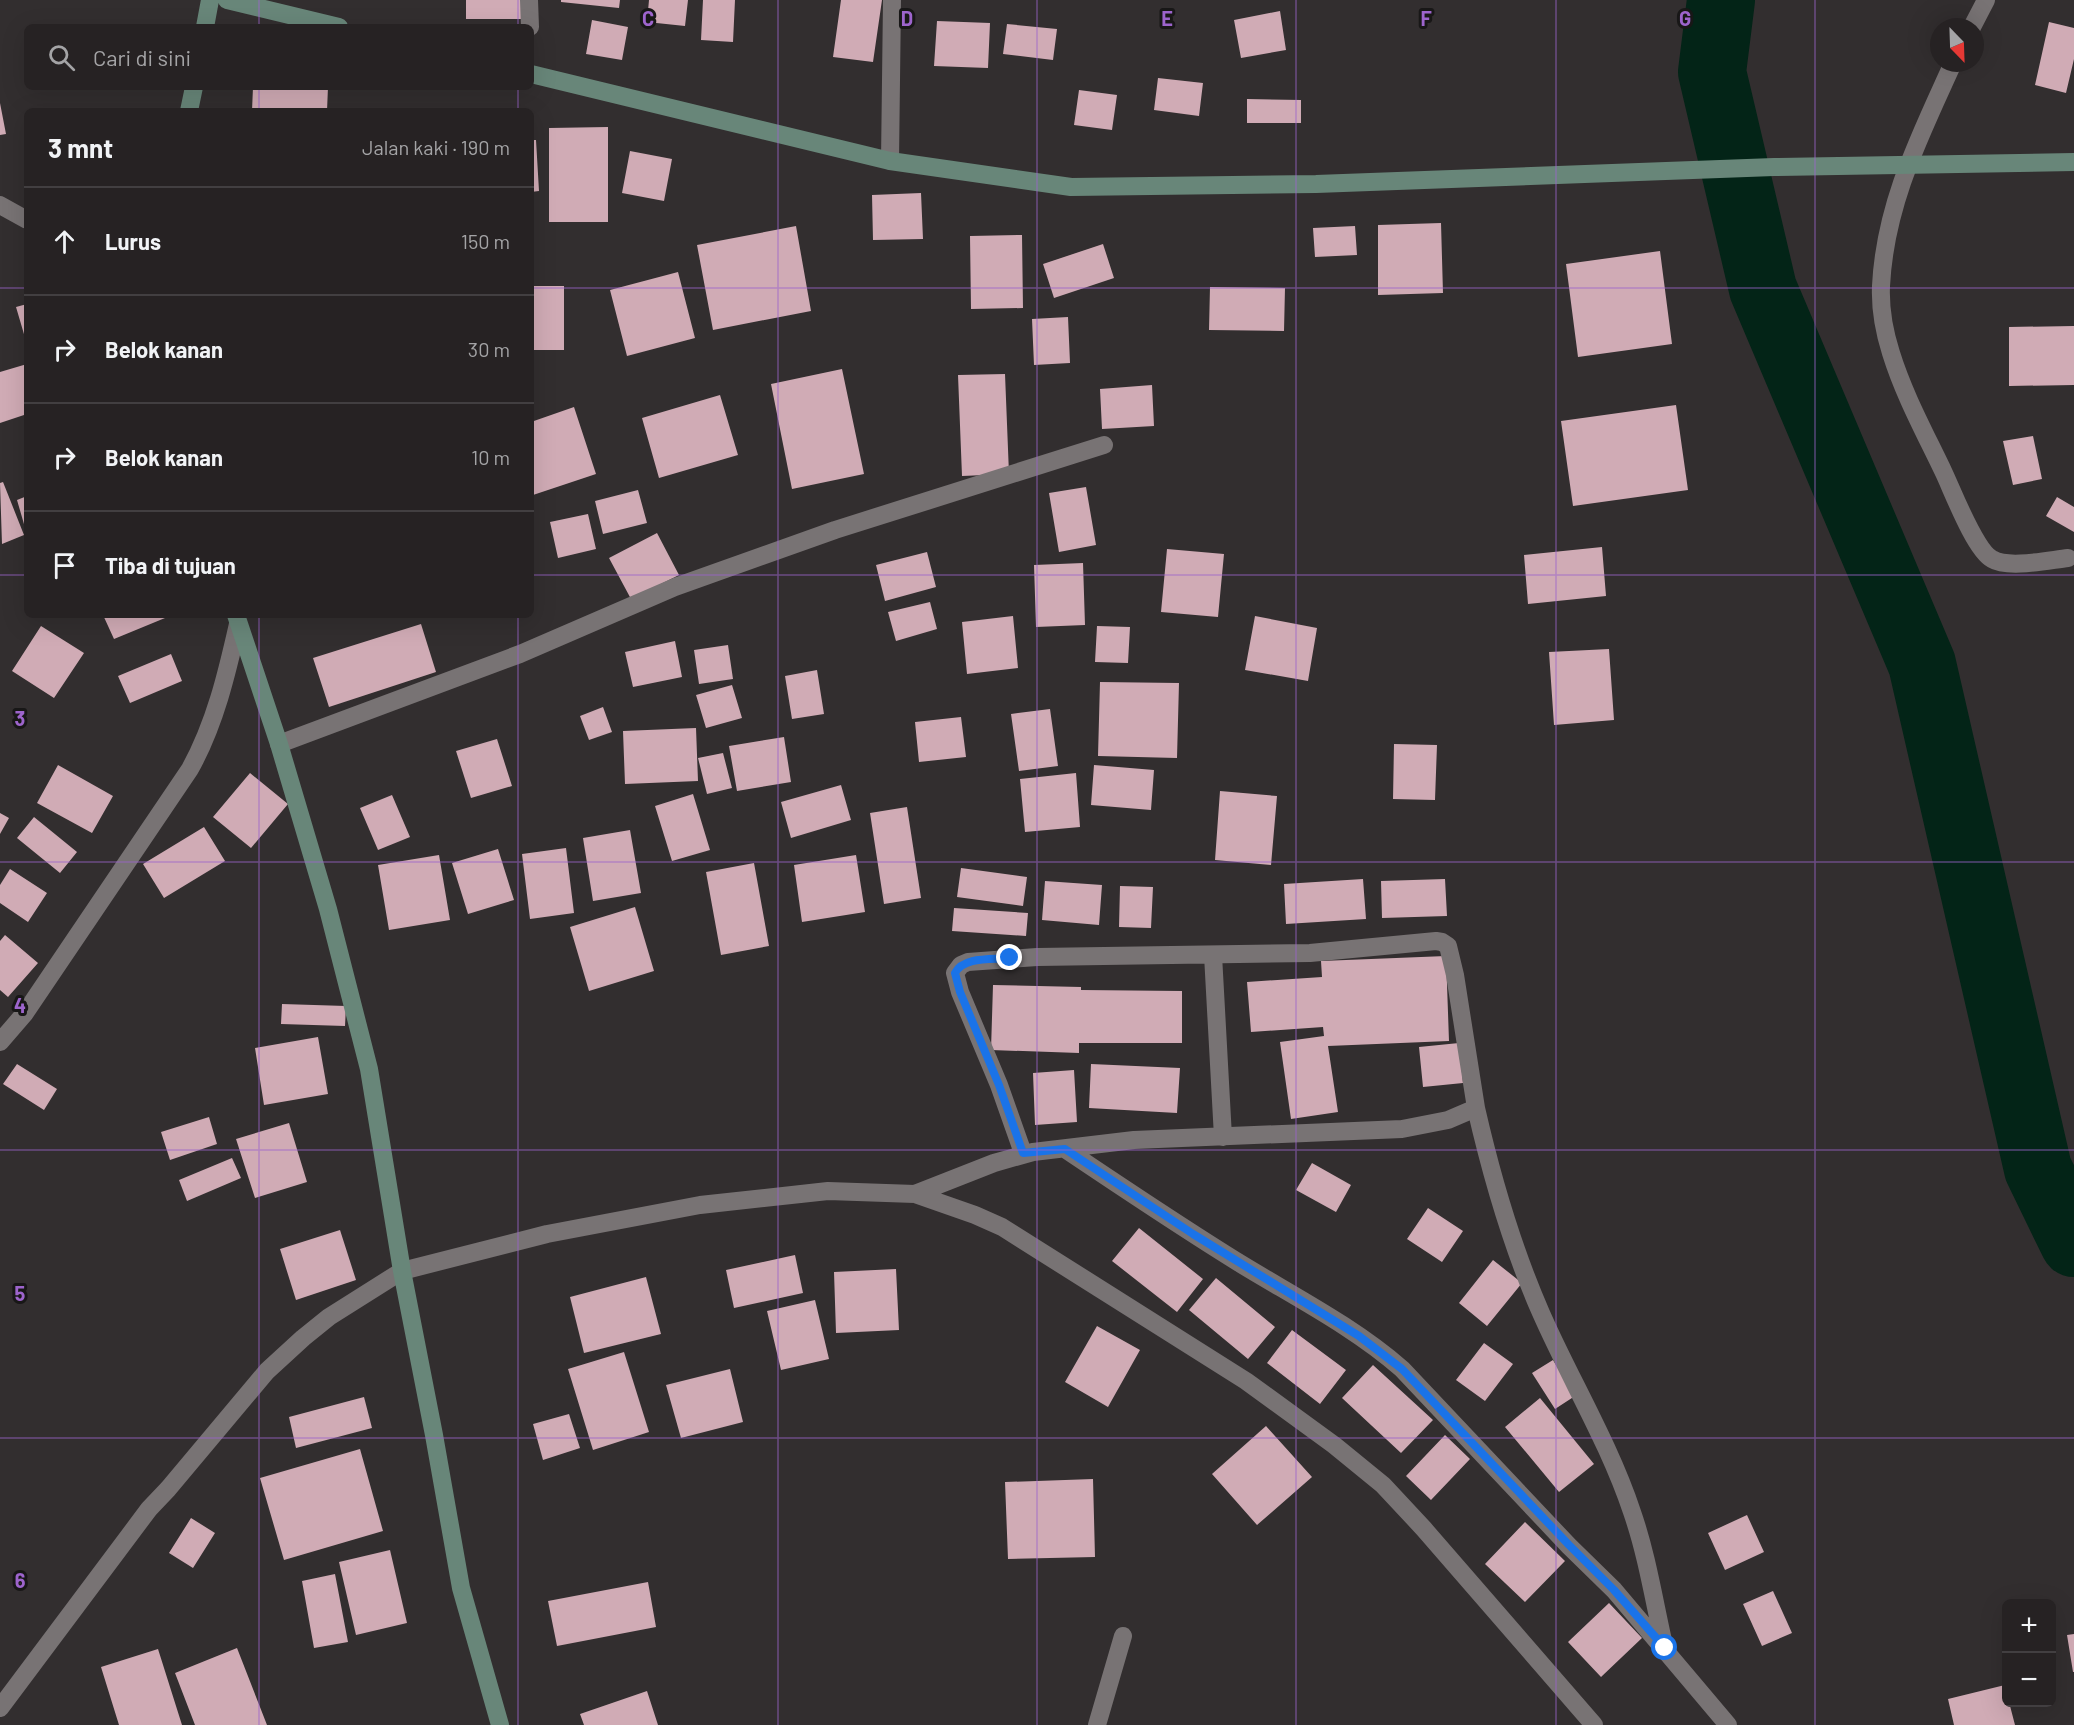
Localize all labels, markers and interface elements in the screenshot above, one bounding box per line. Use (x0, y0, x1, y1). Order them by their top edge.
text: C (642, 6, 654, 30)
text: D (901, 6, 913, 30)
text: E (1161, 6, 1173, 30)
text: F (1420, 6, 1432, 30)
text: G (1679, 6, 1691, 30)
north arrow (1930, 18, 1984, 72)
search box (24, 24, 534, 90)
icon: search (45, 41, 78, 74)
text: Cari di sini (93, 44, 191, 70)
text: 3 mnt (48, 132, 113, 163)
text: Jalan kaki · 190 m (362, 135, 510, 159)
icon: ahead (48, 225, 81, 258)
text: Lurus (105, 228, 161, 254)
text: 150 m (461, 229, 510, 253)
icon: right (48, 333, 81, 366)
text: Belok kanan (105, 336, 223, 362)
text: 30 m (468, 337, 510, 361)
icon: right (48, 441, 81, 474)
text: Belok kanan (105, 444, 223, 470)
text: 10 m (471, 445, 510, 469)
icon: arrive (48, 549, 81, 582)
text: Tiba di tujuan (105, 552, 236, 578)
text: 3 (15, 706, 25, 730)
route end (996, 944, 1022, 970)
text: 4 (14, 993, 26, 1017)
text: 5 (15, 1281, 26, 1305)
text: 6 (15, 1568, 26, 1592)
map controls (2002, 1599, 2056, 1707)
button: + (2002, 1599, 2056, 1653)
route start (1651, 1634, 1677, 1660)
button: − (2002, 1653, 2056, 1707)

